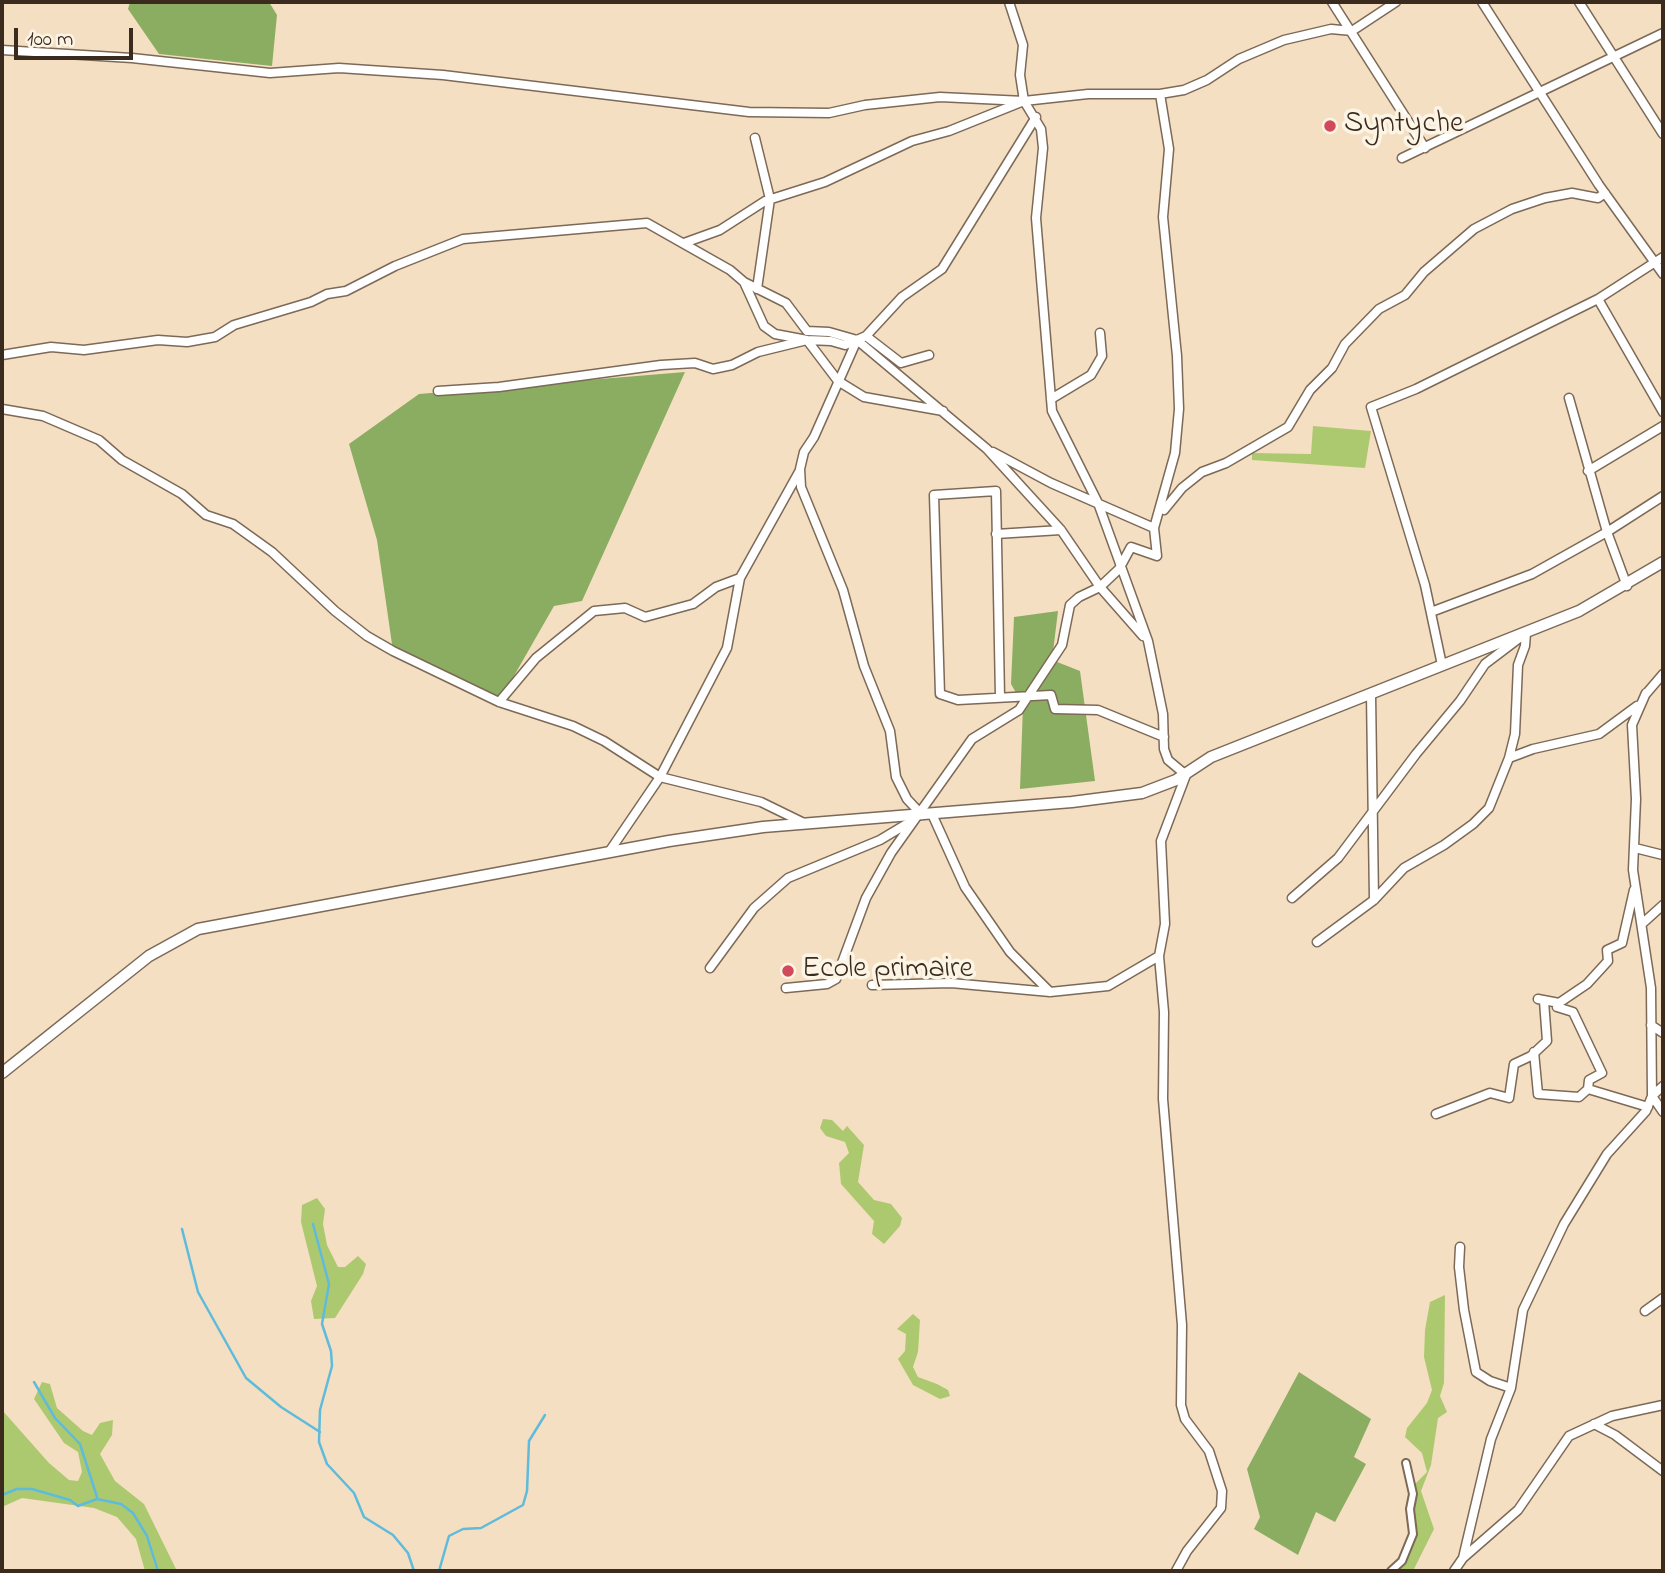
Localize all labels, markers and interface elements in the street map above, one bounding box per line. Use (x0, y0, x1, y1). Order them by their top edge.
scale bar (18, 14, 136, 58)
text: 100 m (27, 25, 73, 55)
place label: Syntyche (1344, 108, 1463, 144)
marker: Syntyche (1322, 118, 1338, 134)
place label: Ecole primaire (802, 953, 973, 989)
marker: Ecole primaire (780, 963, 796, 979)

